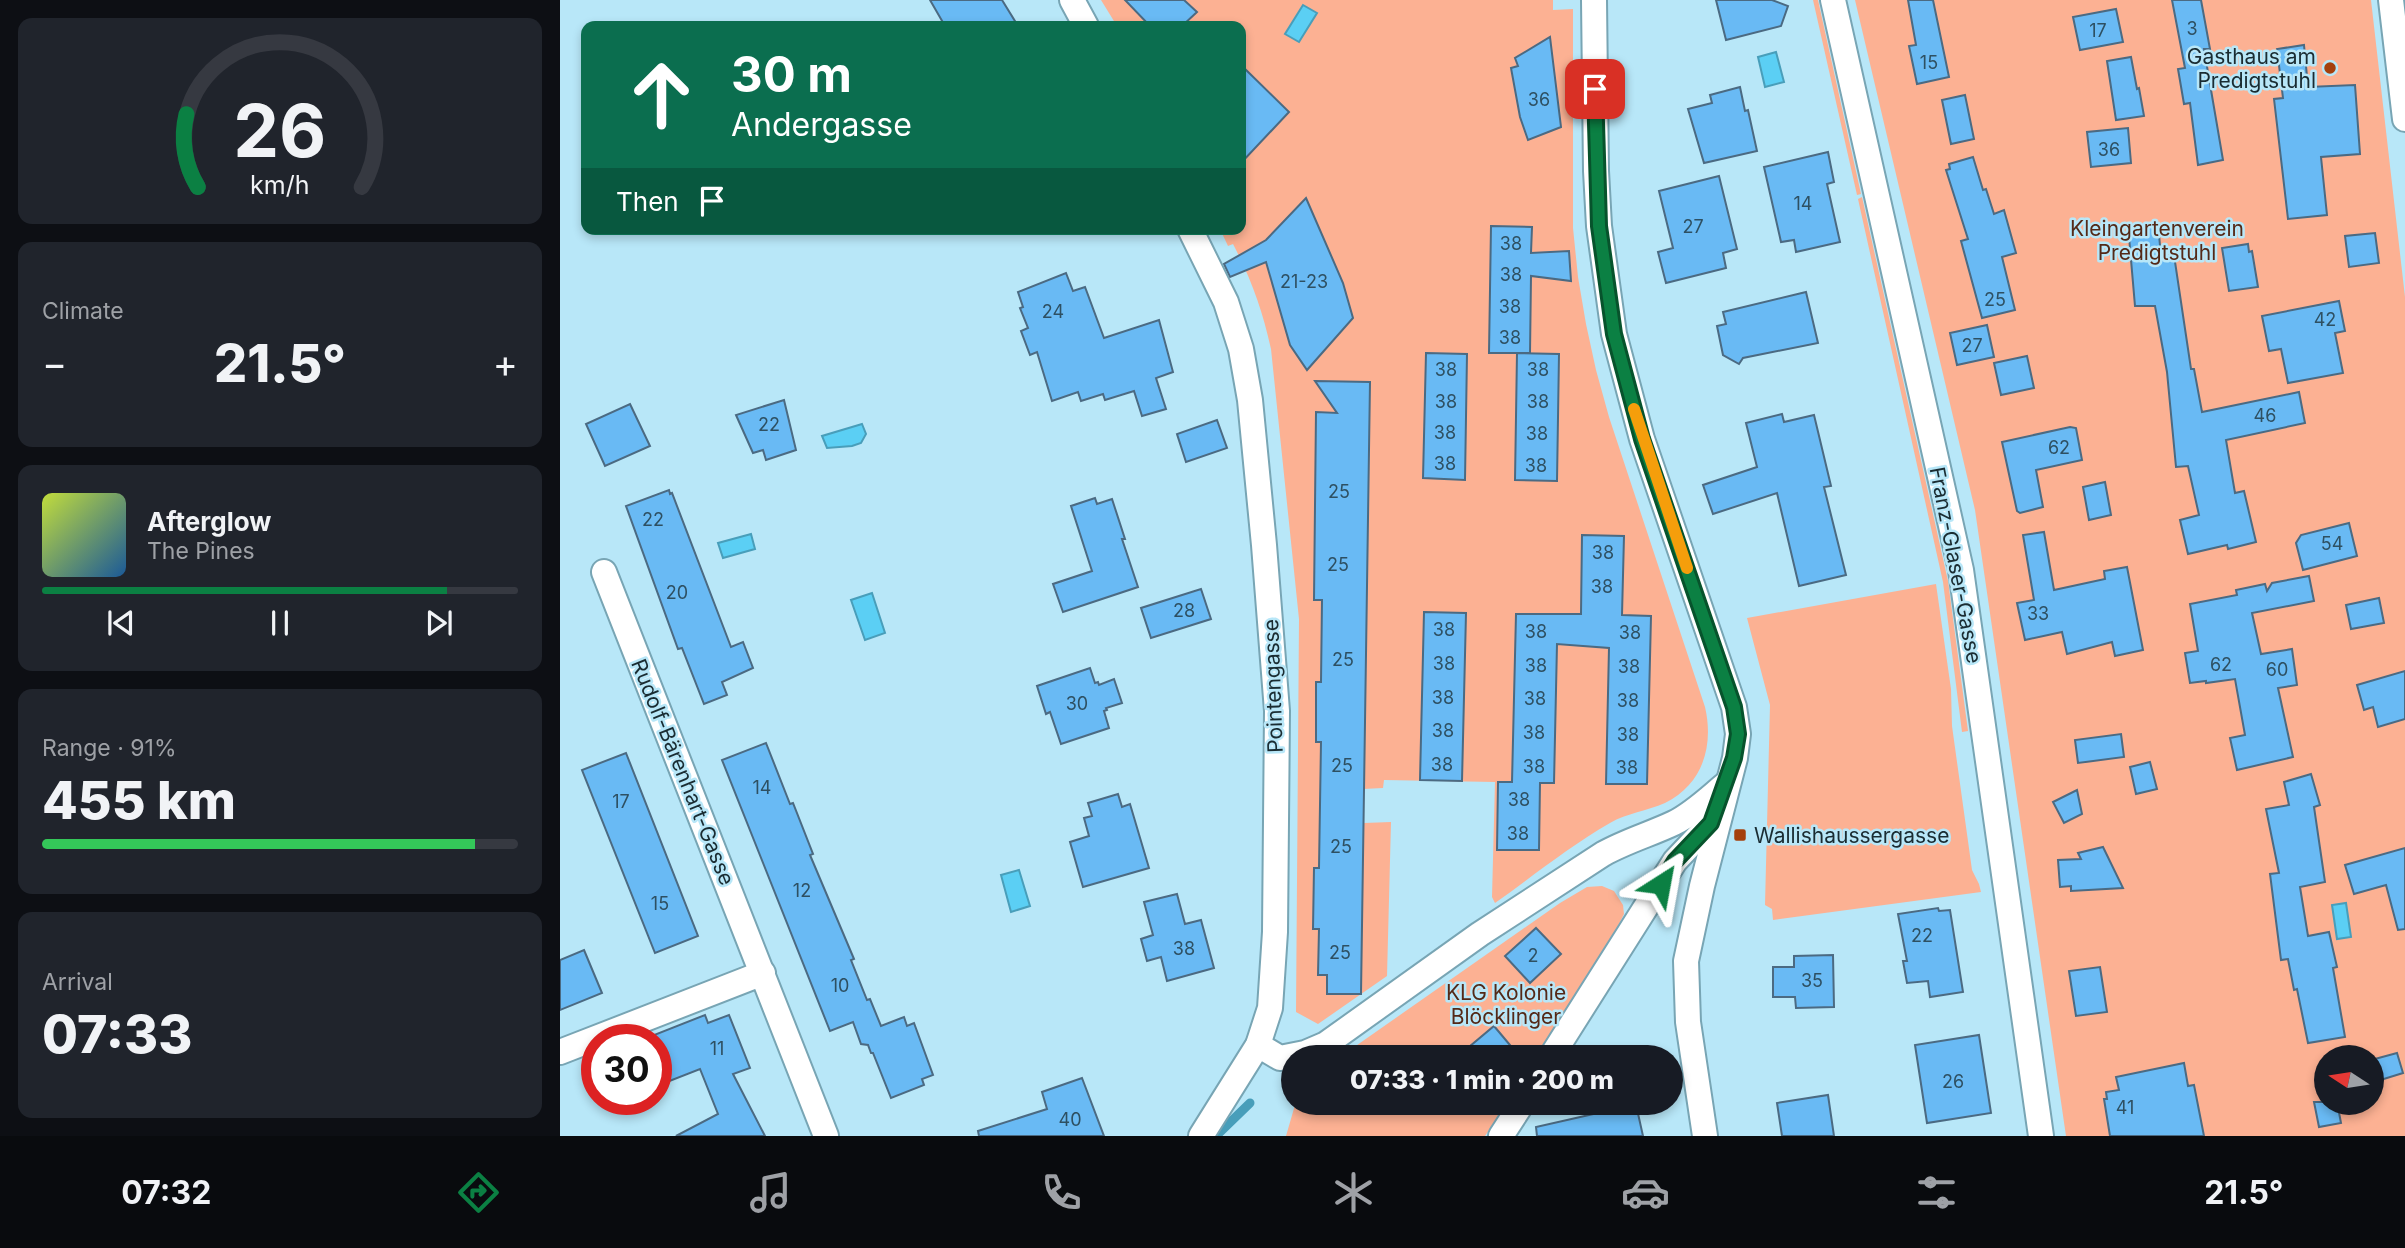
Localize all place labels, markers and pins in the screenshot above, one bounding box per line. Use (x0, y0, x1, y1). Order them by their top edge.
place label: Gasthaus am Predigtstuhl (2187, 44, 2316, 93)
pin (1565, 59, 1625, 119)
marker: Gasthaus am Predigtstuhl (2322, 60, 2338, 76)
place label: Wallishaussergasse (1754, 823, 1949, 848)
marker: Wallishaussergasse (1732, 827, 1748, 843)

